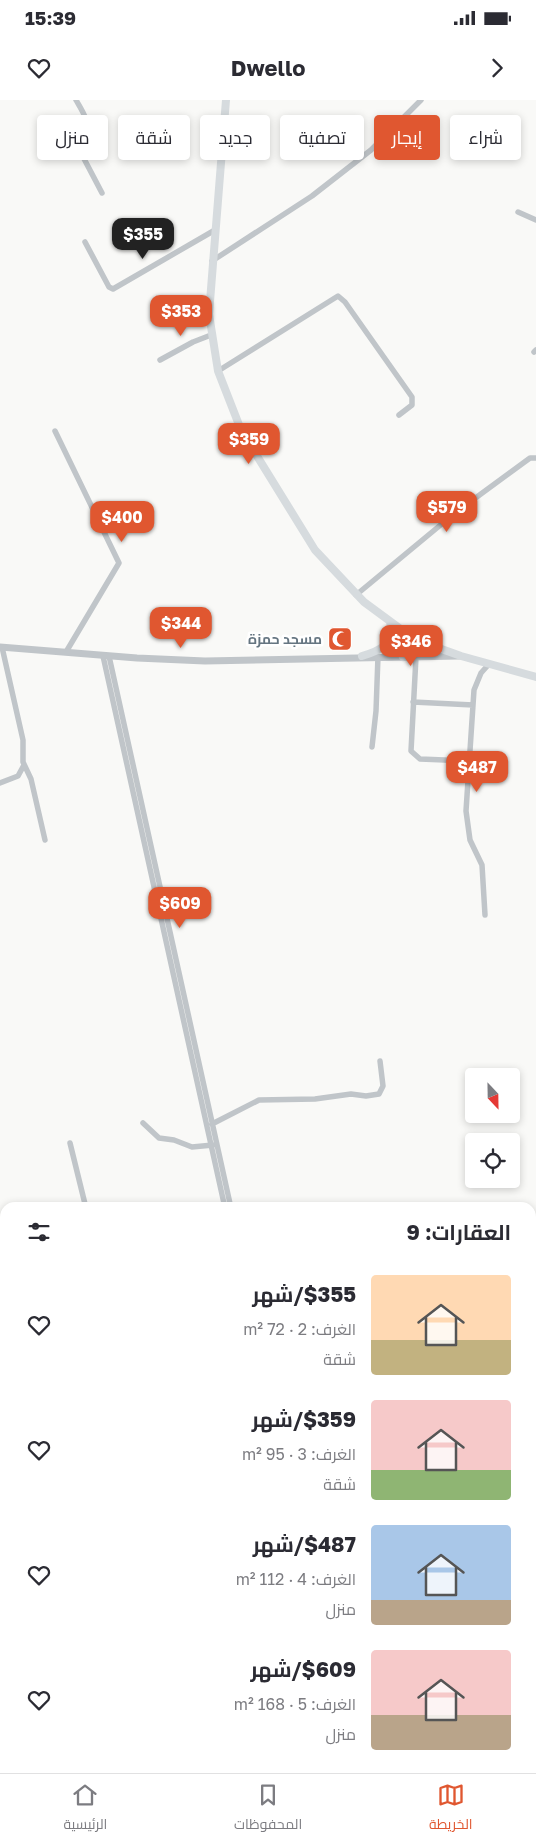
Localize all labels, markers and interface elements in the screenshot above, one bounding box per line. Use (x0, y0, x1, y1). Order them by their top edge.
text: 15:39 (25, 6, 76, 29)
icon: heart (25, 54, 53, 82)
text: Dwello (231, 54, 305, 81)
icon: forward (483, 54, 511, 82)
chip: منزل (37, 115, 108, 160)
chip: شقة (118, 115, 190, 160)
chip: جديد (200, 115, 270, 160)
chip: تصفية (280, 115, 364, 160)
chip: إيجار (374, 115, 440, 160)
chip: شراء (450, 115, 521, 160)
pin: $355 (113, 218, 173, 260)
text: $355 (123, 224, 163, 244)
pin: $353 (151, 294, 211, 337)
text: $353 (161, 301, 201, 321)
pin: $359 (219, 422, 279, 465)
text: $359 (229, 429, 269, 449)
pin: $579 (417, 490, 477, 533)
text: $579 (427, 497, 467, 517)
pin: $400 (92, 500, 152, 543)
text: $400 (101, 507, 143, 527)
pin: $344 (151, 606, 211, 649)
text: $344 (161, 613, 201, 633)
pin: $346 (381, 624, 441, 667)
mosque icon: مسجد حمزة (327, 626, 353, 652)
place label: مسجد حمزة (248, 630, 322, 648)
text: $346 (391, 631, 431, 651)
pin: $487 (447, 750, 507, 793)
text: $487 (457, 757, 497, 777)
pin: $609 (150, 886, 210, 929)
text: $609 (159, 893, 201, 913)
north arrow (465, 1068, 520, 1122)
map controls (465, 1068, 520, 1188)
button: locate (465, 1133, 520, 1188)
icon: filters (25, 1218, 53, 1246)
text: العقارات: 9 (406, 1219, 511, 1245)
text: $355/شهر (252, 1281, 356, 1307)
icon: home (411, 1295, 471, 1355)
icon: heart (25, 1311, 53, 1339)
text: الغرف: 2 · 72 m² (243, 1319, 356, 1339)
text: شقة (323, 1349, 356, 1369)
text: $359/شهر (252, 1406, 356, 1432)
icon: home (411, 1420, 471, 1480)
icon: heart (25, 1436, 53, 1464)
text: الغرف: 3 · 95 m² (242, 1444, 356, 1464)
text: شقة (323, 1474, 356, 1494)
text: $487/شهر (253, 1531, 356, 1557)
icon: home (411, 1545, 471, 1605)
icon: heart (25, 1561, 53, 1589)
text: الغرف: 4 · 112 m² (236, 1569, 356, 1589)
text: منزل (326, 1599, 356, 1619)
text: $609/شهر (250, 1656, 356, 1682)
icon: home (411, 1670, 471, 1730)
icon: heart (25, 1686, 53, 1714)
text: الغرف: 5 · 168 m² (234, 1694, 356, 1714)
text: منزل (326, 1724, 356, 1744)
tab: الرئيسية (63, 1781, 107, 1837)
tab: المحفوظات (234, 1781, 302, 1837)
tab: الخريطة (429, 1781, 473, 1837)

